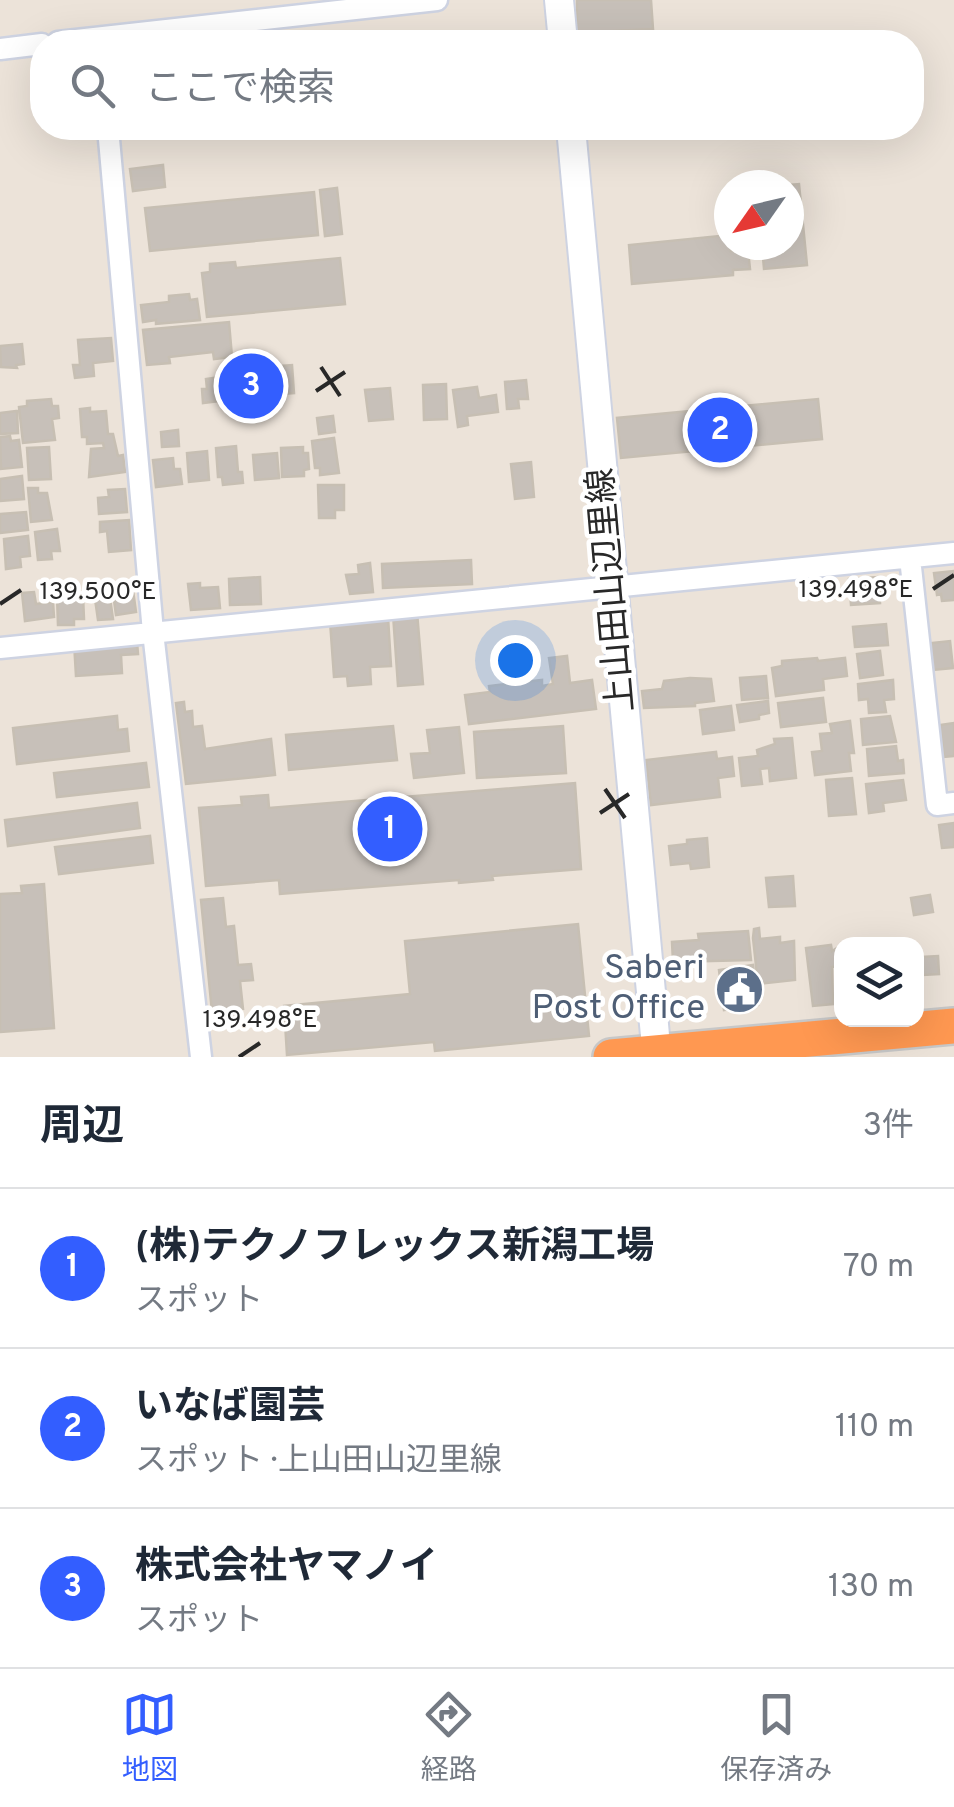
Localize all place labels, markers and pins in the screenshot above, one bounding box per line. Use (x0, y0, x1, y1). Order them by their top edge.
pin: 3 (218, 348, 284, 424)
pin: 2 (688, 392, 752, 468)
pin: 1 (358, 792, 422, 866)
place label: Saberi Post Office (532, 947, 705, 1031)
public building icon: Saberi Post Office (714, 963, 766, 1015)

